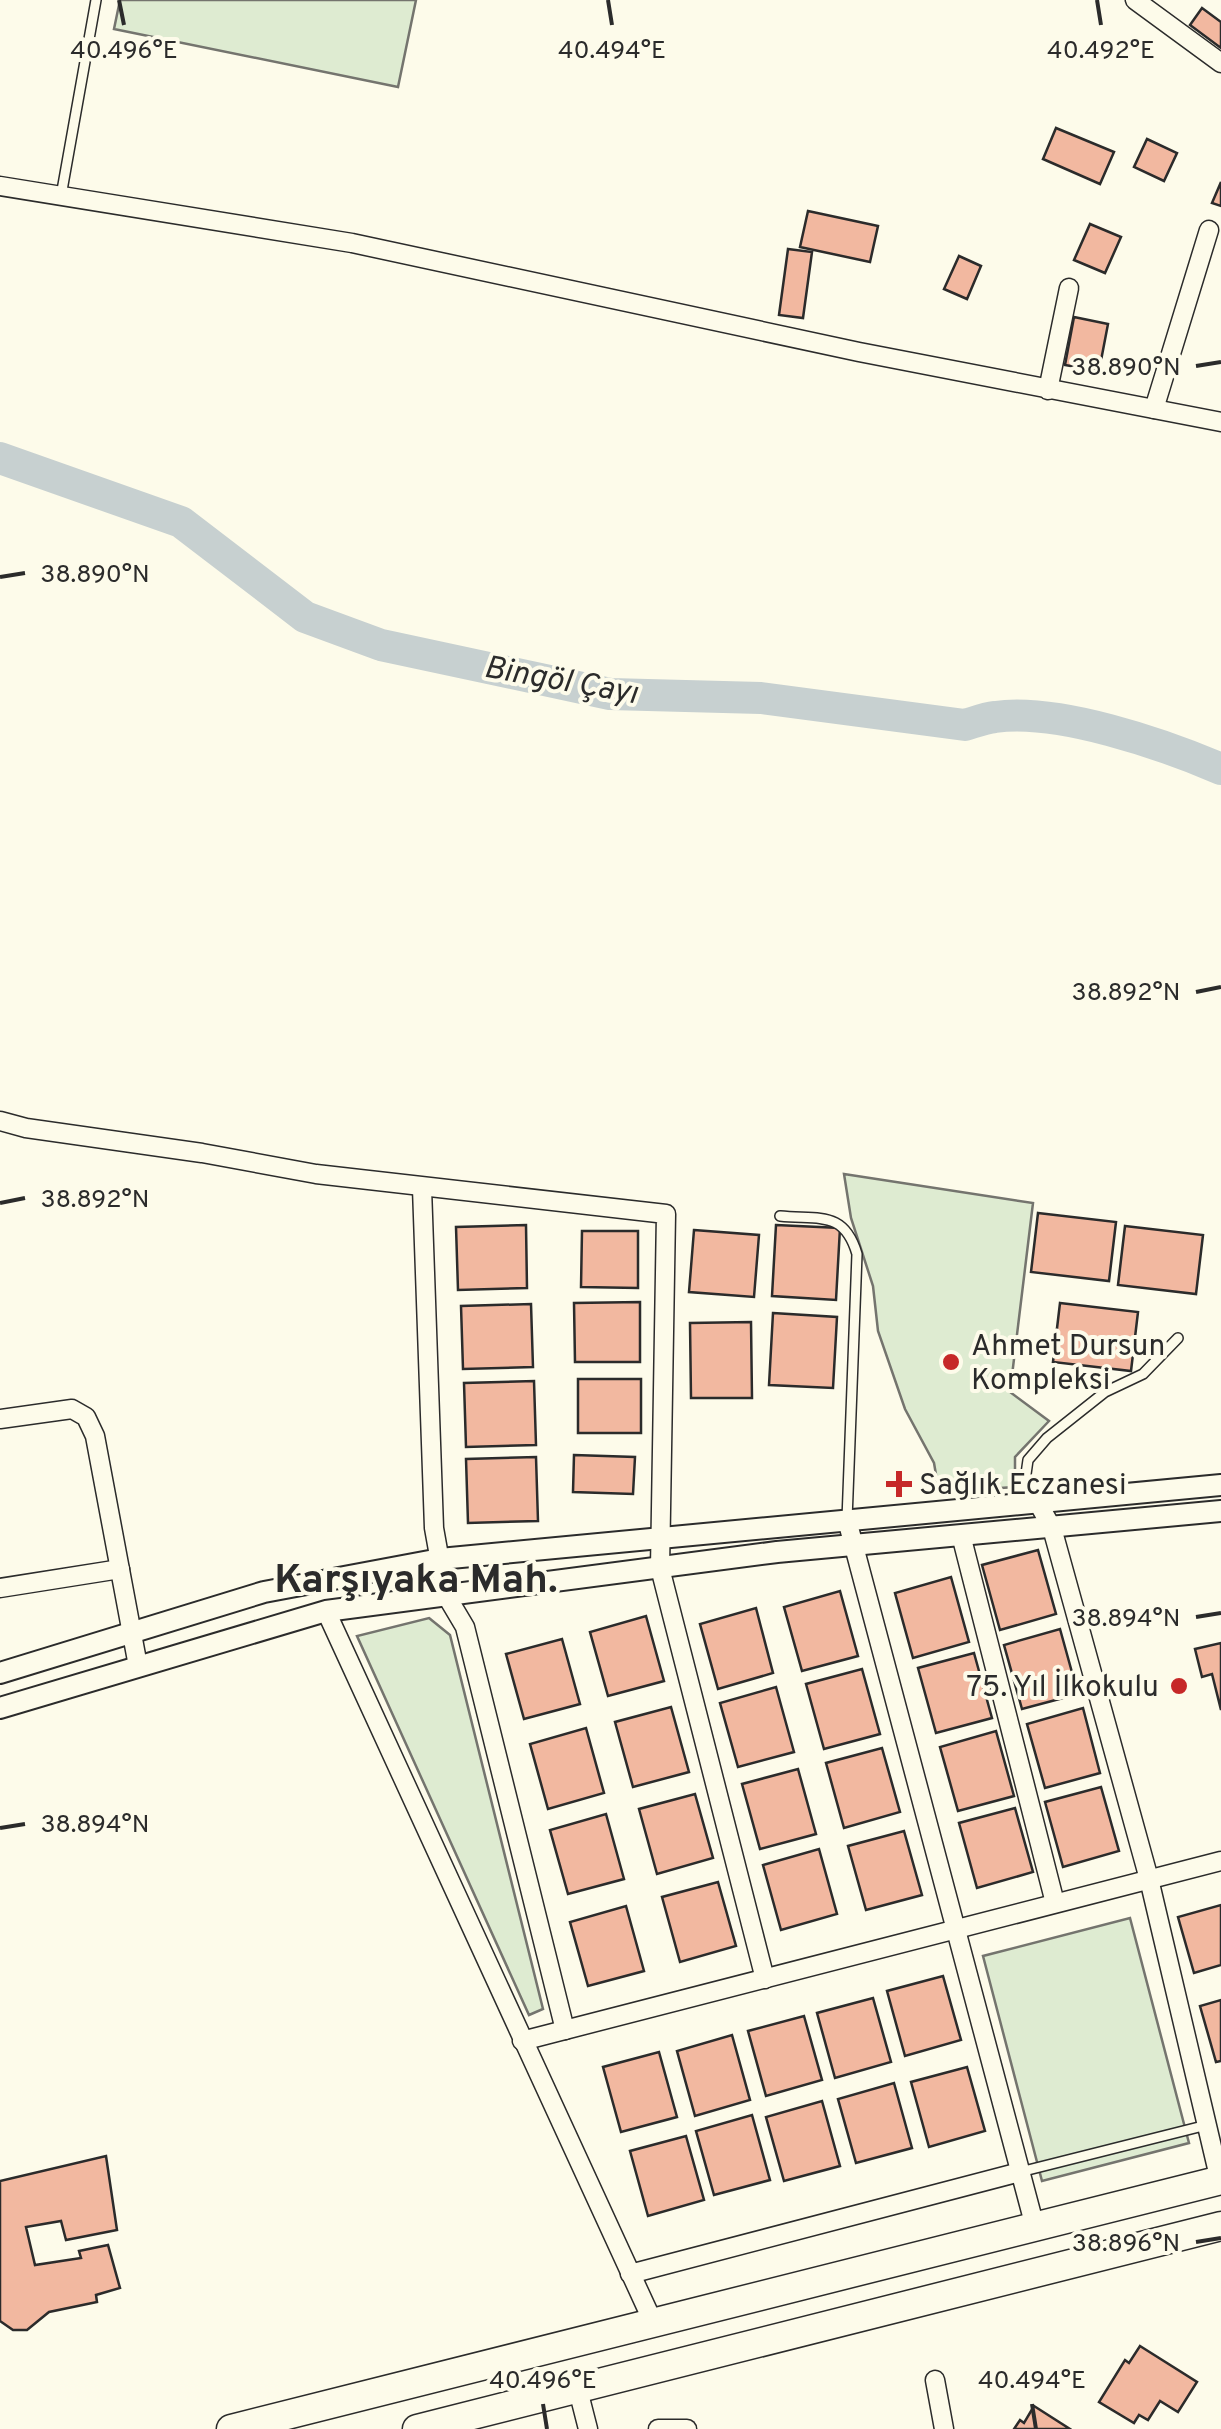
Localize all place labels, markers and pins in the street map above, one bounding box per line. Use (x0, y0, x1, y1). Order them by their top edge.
place label: Ahmet Dursun Kompleksi (971, 1329, 1165, 1400)
marker: Ahmet Dursun Kompleksi (940, 1351, 962, 1373)
place label: Sağlık Eczanesi (919, 1468, 1127, 1505)
marker: Sağlık Eczanesi (888, 1473, 910, 1495)
place label: 75. Yıl İlkokulu (966, 1668, 1159, 1707)
marker: 75. Yıl İlkokulu (1168, 1675, 1190, 1697)

